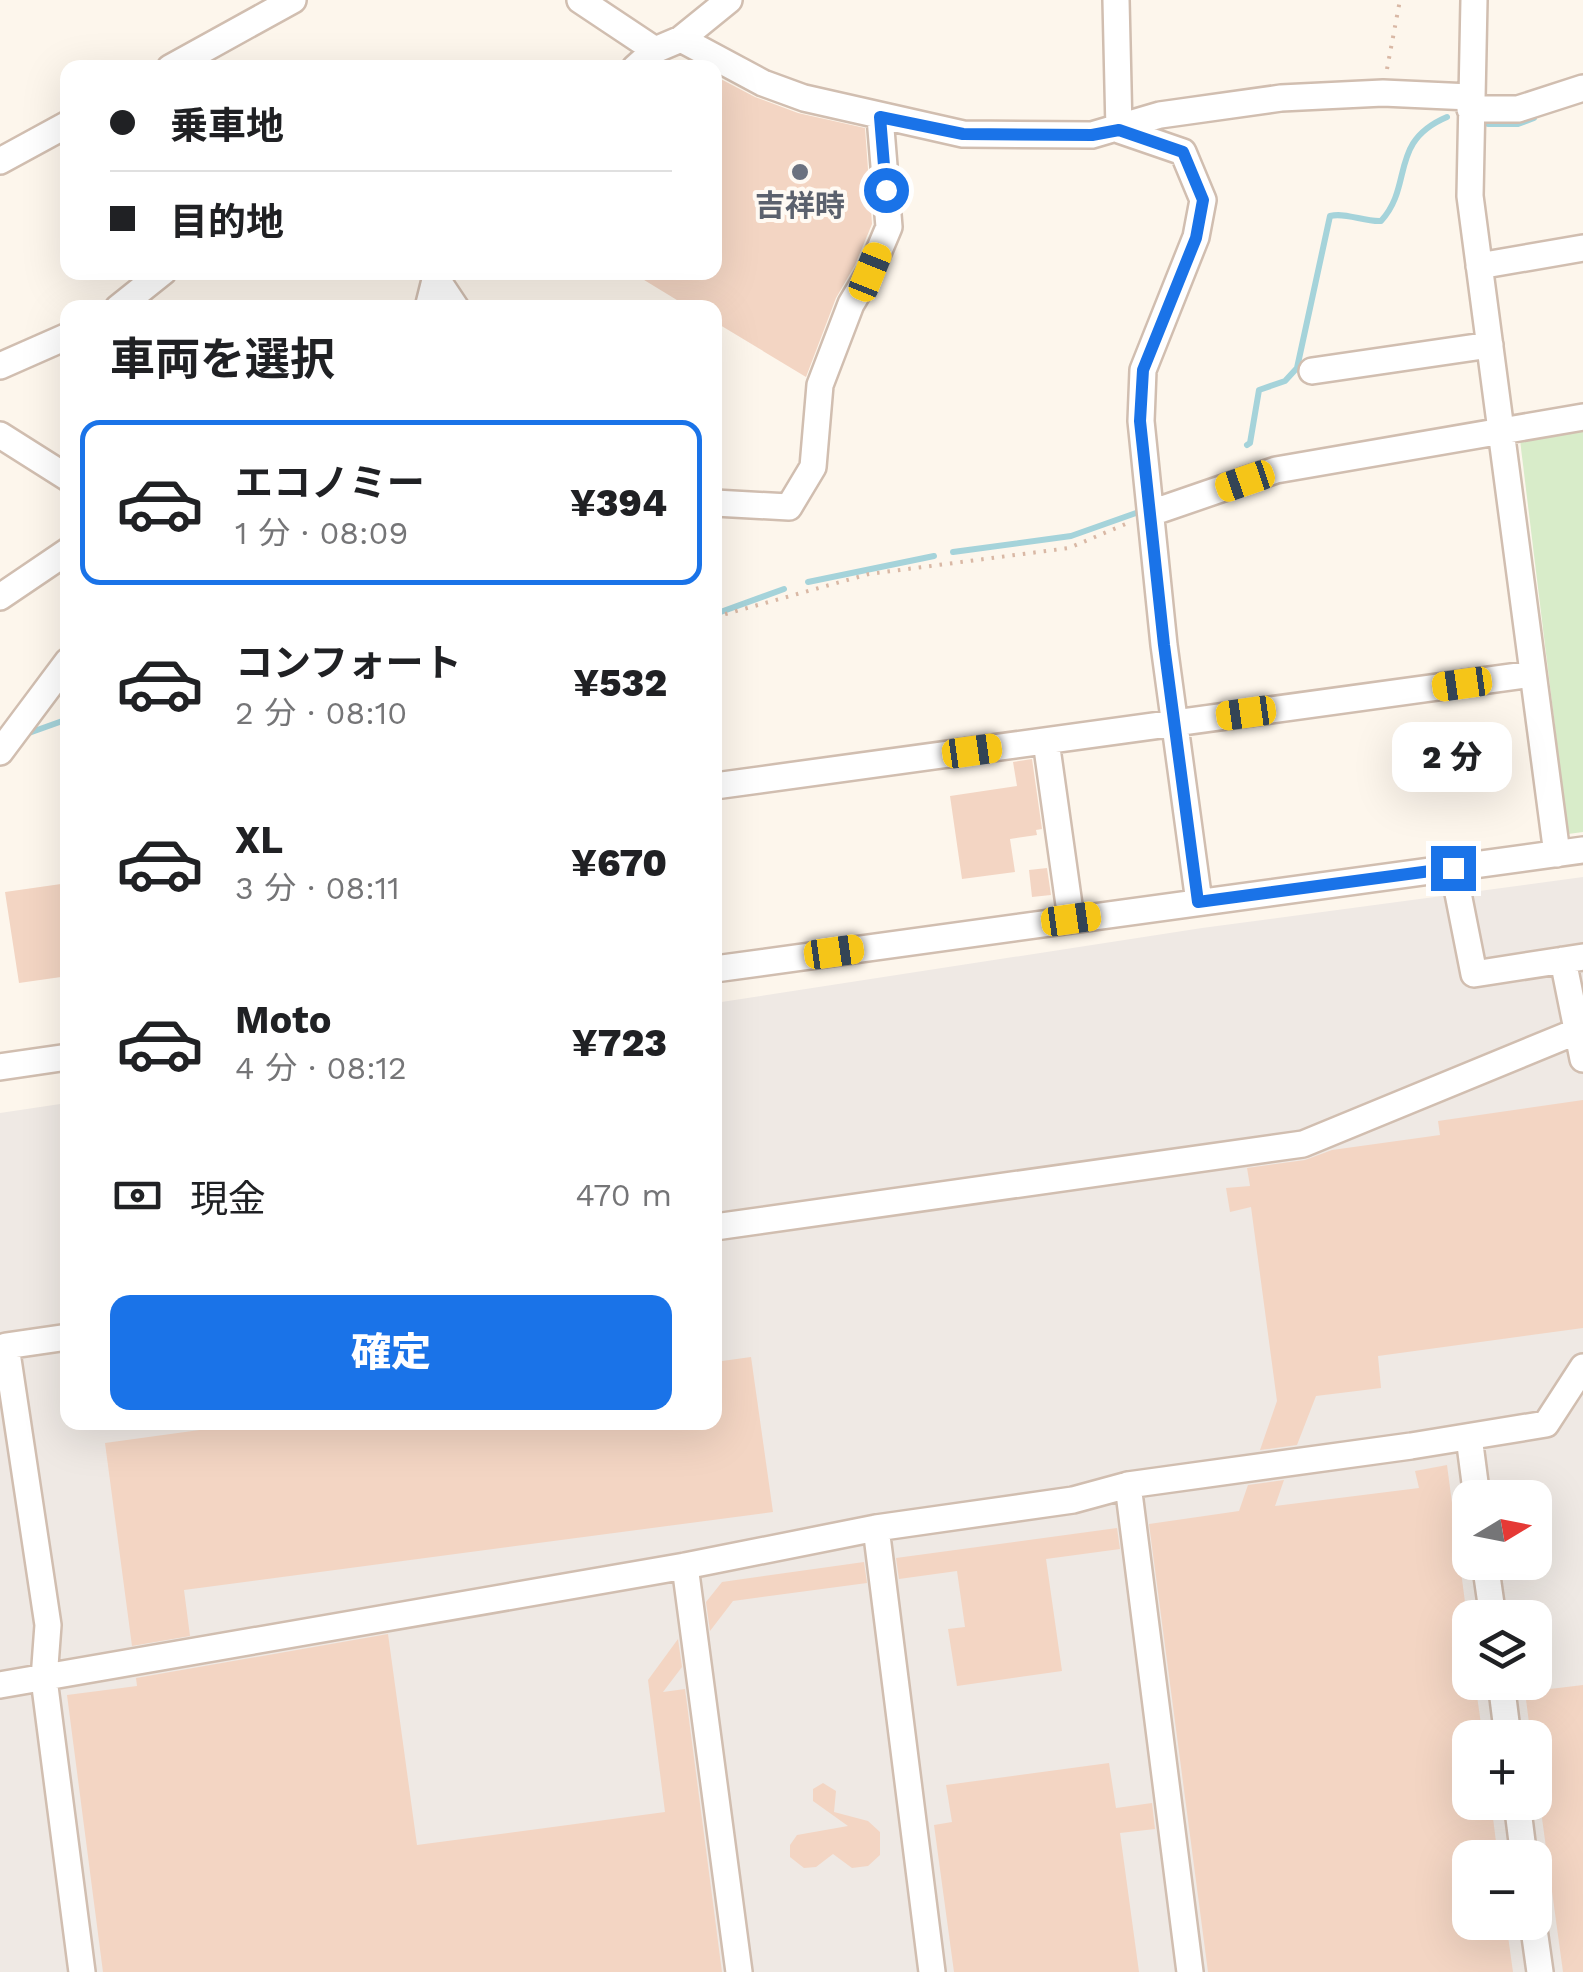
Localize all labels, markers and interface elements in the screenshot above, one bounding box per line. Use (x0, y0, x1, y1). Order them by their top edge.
text: 乗車地 (170, 104, 284, 148)
marker: 吉祥時 (789, 161, 811, 183)
route start (864, 168, 909, 213)
place label: 吉祥時 (755, 188, 845, 223)
text: 目的地 (170, 200, 284, 244)
car (845, 239, 895, 305)
text: 車両を選択 (110, 333, 335, 386)
car (1212, 457, 1278, 505)
icon: car (115, 458, 205, 548)
text: エコノミー (235, 461, 425, 505)
text: ¥394 (570, 481, 667, 525)
text: 1 分 · 08:09 (235, 514, 408, 552)
icon: car (115, 638, 205, 728)
text: コンフォート (235, 641, 462, 685)
text: ¥532 (573, 661, 667, 705)
car (1430, 665, 1494, 703)
text: 2 分 · 08:10 (235, 694, 407, 732)
car (1214, 694, 1278, 732)
callout: 2 分 (1393, 723, 1513, 793)
car (940, 732, 1004, 770)
text: 2 分 (1422, 738, 1482, 776)
icon: car (115, 818, 205, 908)
text: XL (235, 818, 283, 862)
text: ¥670 (571, 841, 667, 885)
route end (1431, 846, 1476, 891)
text: 3 分 · 08:11 (235, 869, 400, 907)
car (1039, 900, 1103, 938)
car (802, 933, 866, 971)
icon: car (115, 998, 205, 1088)
text: Moto (235, 998, 331, 1042)
text: ¥723 (572, 1021, 667, 1065)
text: 4 分 · 08:12 (235, 1049, 407, 1087)
icon: cash (110, 1168, 165, 1223)
text: 470 m (575, 1176, 672, 1214)
text: 現金 (190, 1177, 266, 1221)
button: 確定 (110, 1295, 672, 1410)
north arrow (1452, 1480, 1552, 1580)
map controls (1452, 1480, 1552, 1940)
button: layers (1452, 1600, 1552, 1700)
button: + (1452, 1720, 1552, 1820)
button: − (1452, 1840, 1552, 1940)

